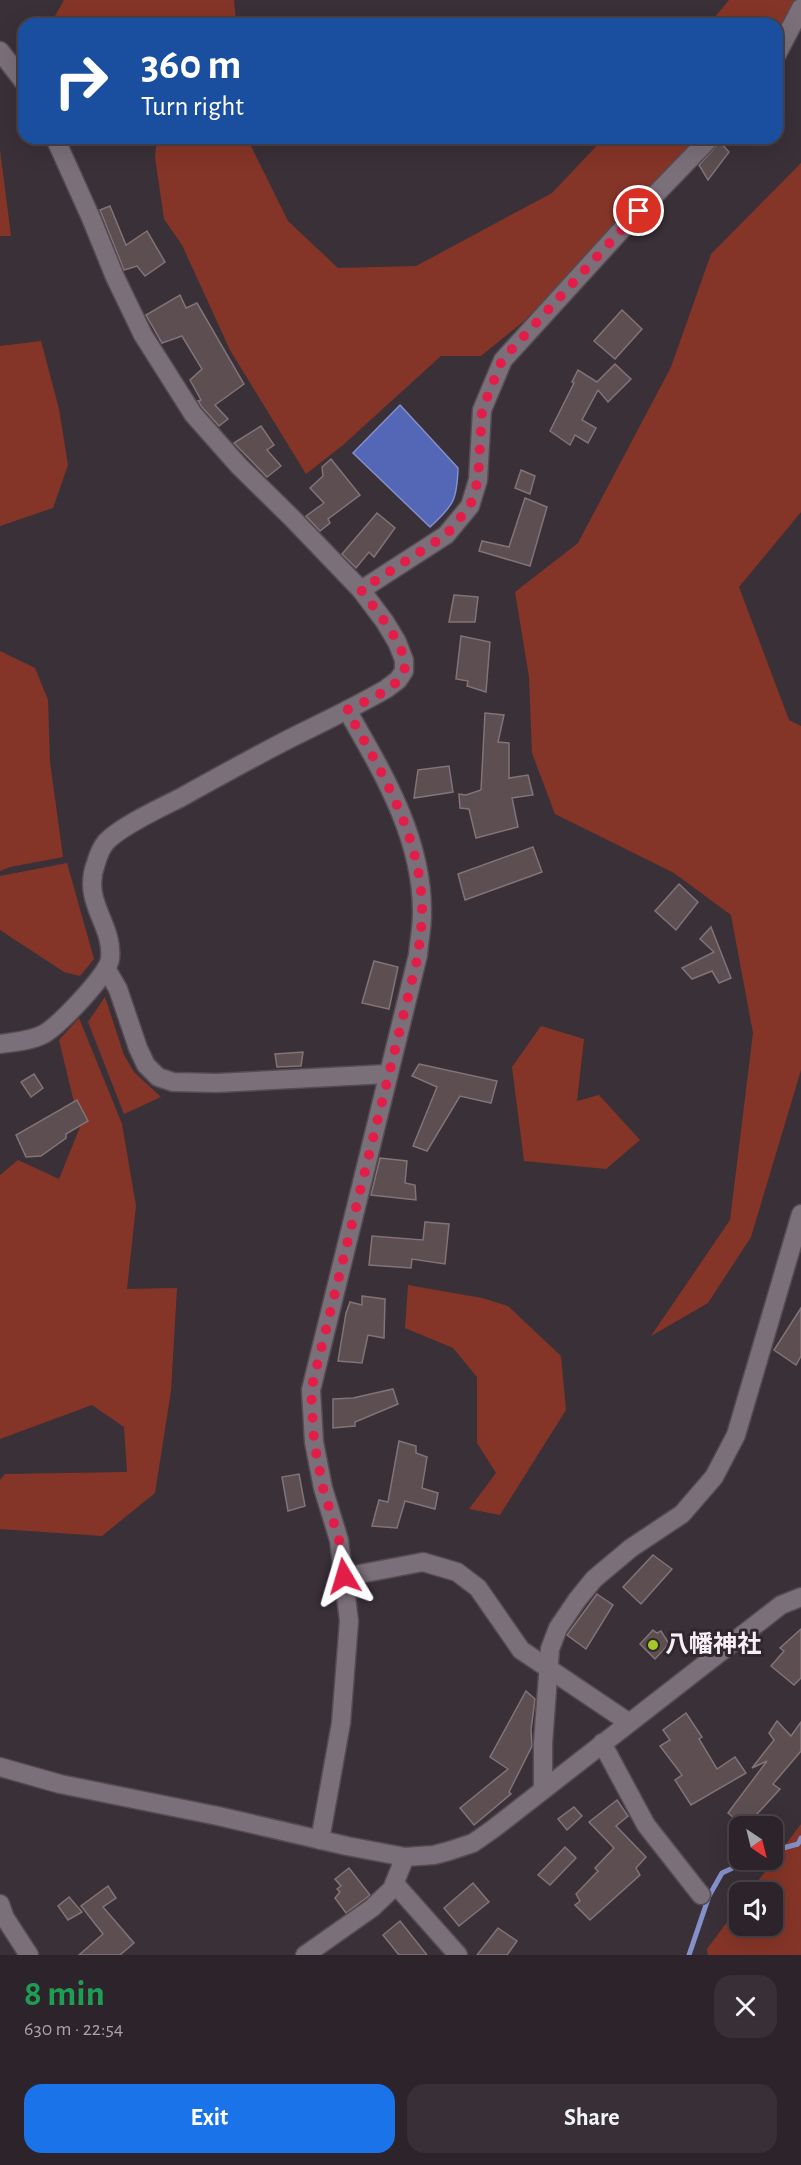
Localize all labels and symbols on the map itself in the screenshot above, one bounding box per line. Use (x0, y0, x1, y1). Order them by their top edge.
pin (613, 185, 664, 236)
position arrow (312, 1544, 376, 1608)
place label: 八幡神社 (665, 1631, 761, 1657)
marker: 八幡神社 (646, 1638, 660, 1652)
north arrow (729, 1816, 783, 1870)

